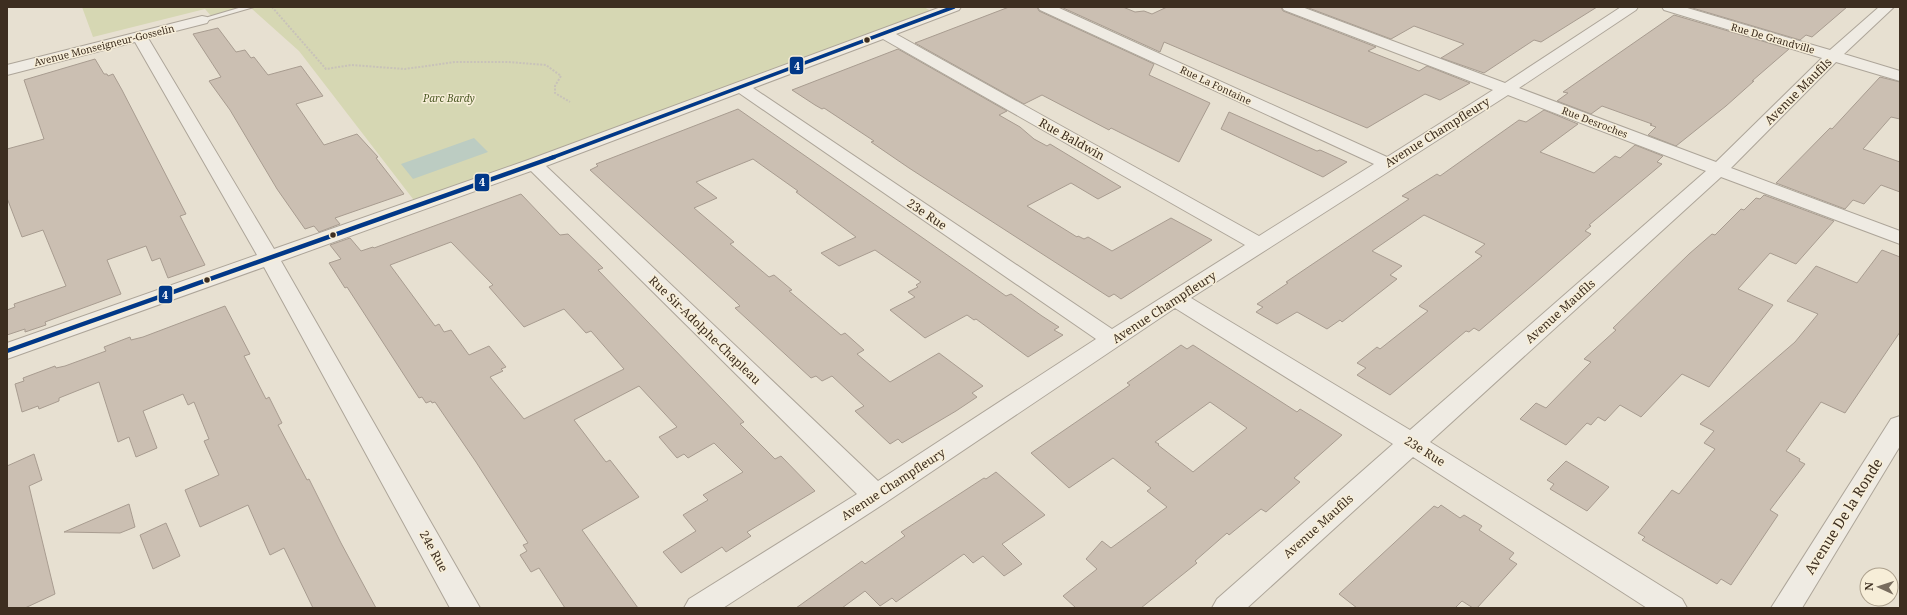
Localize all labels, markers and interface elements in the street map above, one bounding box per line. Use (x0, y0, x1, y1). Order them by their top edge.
street label: Rue De Grandville (1729, 19, 1817, 57)
street label: Avenue Monseigneur-Gosselin (32, 21, 176, 69)
unlabelled marker (862, 35, 872, 45)
street label: Avenue Maufils (1761, 54, 1835, 128)
line badge: 4 (789, 56, 804, 75)
text: 4 (794, 58, 800, 73)
street label: Rue La Fontaine (1178, 62, 1254, 108)
park label: Parc Bardy (422, 91, 475, 105)
street label: Avenue Champfleury (1381, 93, 1493, 171)
street label: Rue Desroches (1560, 103, 1630, 141)
street label: Rue Baldwin (1036, 114, 1108, 164)
line badge: 4 (474, 173, 490, 192)
text: 4 (479, 174, 485, 189)
street label: 23e Rue (904, 194, 950, 234)
unlabelled marker (328, 230, 338, 240)
street label: Avenue Champfleury (1109, 267, 1219, 347)
street label: Rue Sir-Adolphe-Chapleau (645, 272, 765, 388)
unlabelled marker (202, 275, 212, 285)
street label: Avenue Maufils (1521, 275, 1599, 347)
line badge: 4 (158, 285, 173, 304)
text: 4 (162, 287, 168, 302)
street label: 23e Rue (1401, 432, 1449, 470)
street label: Avenue Champfleury (838, 444, 948, 524)
street label: Avenue De la Ronde (1800, 454, 1886, 578)
street label: Avenue Maufils (1279, 490, 1357, 562)
street label: 24e Rue (416, 527, 452, 575)
north arrow (1859, 567, 1899, 607)
text: N (1861, 581, 1876, 591)

